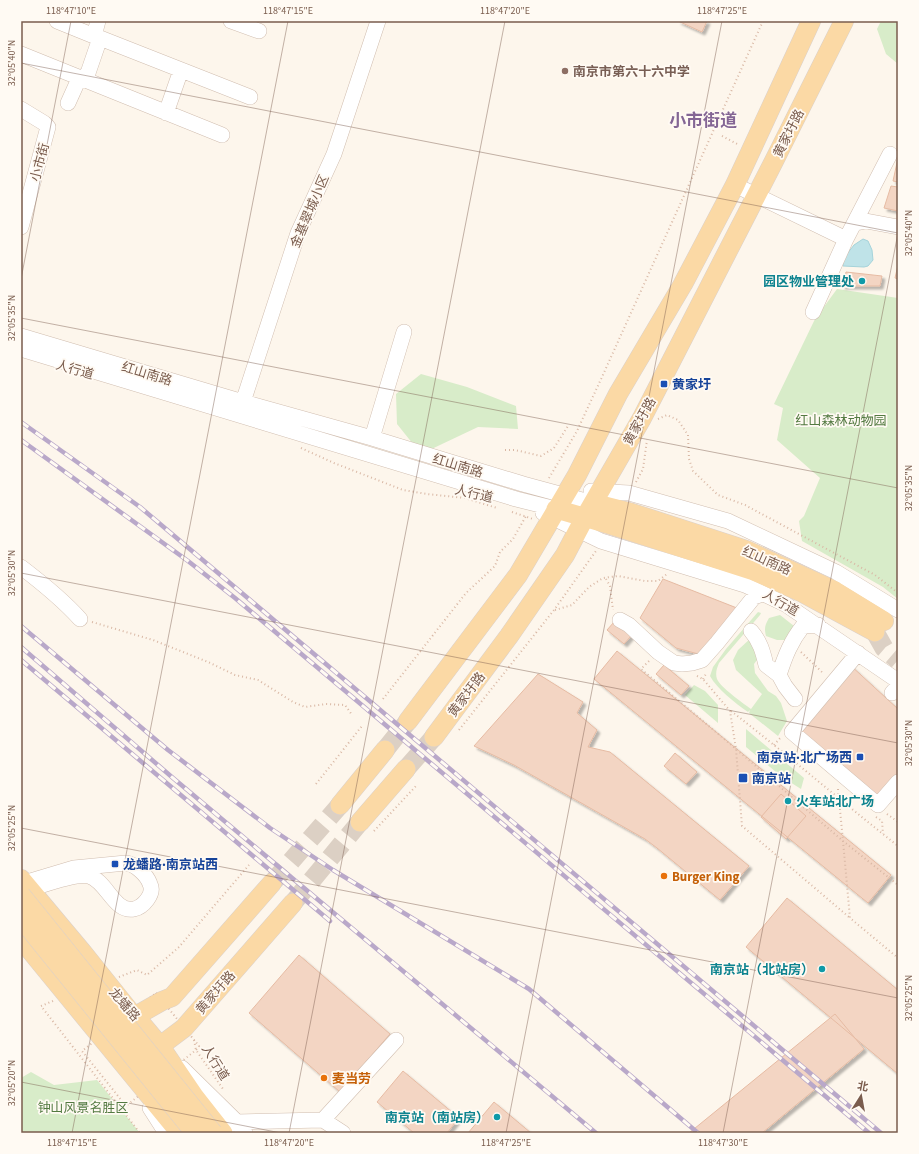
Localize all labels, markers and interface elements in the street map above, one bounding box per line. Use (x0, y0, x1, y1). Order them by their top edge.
text: 118°47'10"E (46, 4, 96, 18)
text: 118°47'15"E (263, 4, 313, 18)
text: 118°47'20"E (480, 4, 530, 18)
text: 118°47'25"E (697, 4, 747, 18)
text: 32°05'40"N (5, 40, 19, 86)
place label: 南京市第六十六中学 (573, 63, 690, 81)
marker: 南京市第六十六中学 (560, 66, 570, 76)
street label: 黄家圩路 (769, 106, 809, 161)
district label: 小市街道 (669, 109, 737, 133)
street label: 小市街 (26, 141, 54, 183)
street label: 金基翠城小区 (286, 172, 333, 251)
text: 32°05'40"N (902, 210, 916, 256)
place label: 园区物业管理处 (763, 273, 854, 291)
marker: 园区物业管理处 (857, 276, 867, 286)
text: 32°05'35"N (5, 295, 19, 341)
street label: 人行道 (53, 356, 96, 384)
street label: 红山南路 (119, 358, 174, 390)
place label: 黄家圩 (672, 376, 711, 394)
marker: 黄家圩 (659, 379, 669, 389)
street label: 黄家圩路 (619, 394, 660, 449)
park label: 红山森林动物园 (795, 412, 887, 430)
street label: 红山南路 (430, 450, 485, 482)
text: 32°05'35"N (902, 465, 916, 511)
street label: 人行道 (453, 481, 495, 507)
street label: 红山南路 (739, 542, 794, 580)
text: 32°05'30"N (5, 550, 19, 596)
street label: 人行道 (759, 585, 802, 620)
street label: 黄家圩路 (444, 668, 490, 721)
text: 32°05'30"N (902, 720, 916, 766)
place label: 南京站·北广场西 (757, 749, 852, 767)
marker: 南京站·北广场西 (855, 752, 865, 762)
place label: 南京站 (752, 770, 791, 788)
marker: 南京站 (737, 772, 749, 784)
place label: 火车站北广场 (796, 793, 874, 811)
marker: 火车站北广场 (783, 796, 793, 806)
text: 32°05'25"N (5, 805, 19, 851)
place label: 龙蟠路·南京站西 (123, 856, 218, 874)
marker: 龙蟠路·南京站西 (110, 859, 120, 869)
place label: Burger King (672, 868, 740, 886)
marker: Burger King (659, 871, 669, 881)
place label: 南京站（北站房） (710, 961, 814, 979)
marker: 南京站（北站房） (817, 964, 827, 974)
street label: 黄家圩路 (192, 967, 240, 1018)
text: 32°05'25"N (902, 975, 916, 1021)
street label: 龙蟠路 (105, 984, 144, 1025)
street label: 人行道 (197, 1041, 233, 1084)
text: 32°05'20"N (5, 1060, 19, 1106)
place label: 麦当劳 (332, 1070, 371, 1088)
marker: 麦当劳 (319, 1073, 329, 1083)
north arrow (841, 1076, 881, 1116)
text: 北 (856, 1078, 870, 1095)
park label: 钟山风景名胜区 (37, 1099, 129, 1117)
place label: 南京站（南站房） (385, 1109, 489, 1127)
marker: 南京站（南站房） (492, 1112, 502, 1122)
text: 118°47'15"E (47, 1136, 97, 1150)
text: 118°47'20"E (264, 1136, 314, 1150)
text: 118°47'25"E (481, 1136, 531, 1150)
text: 118°47'30"E (698, 1136, 748, 1150)

